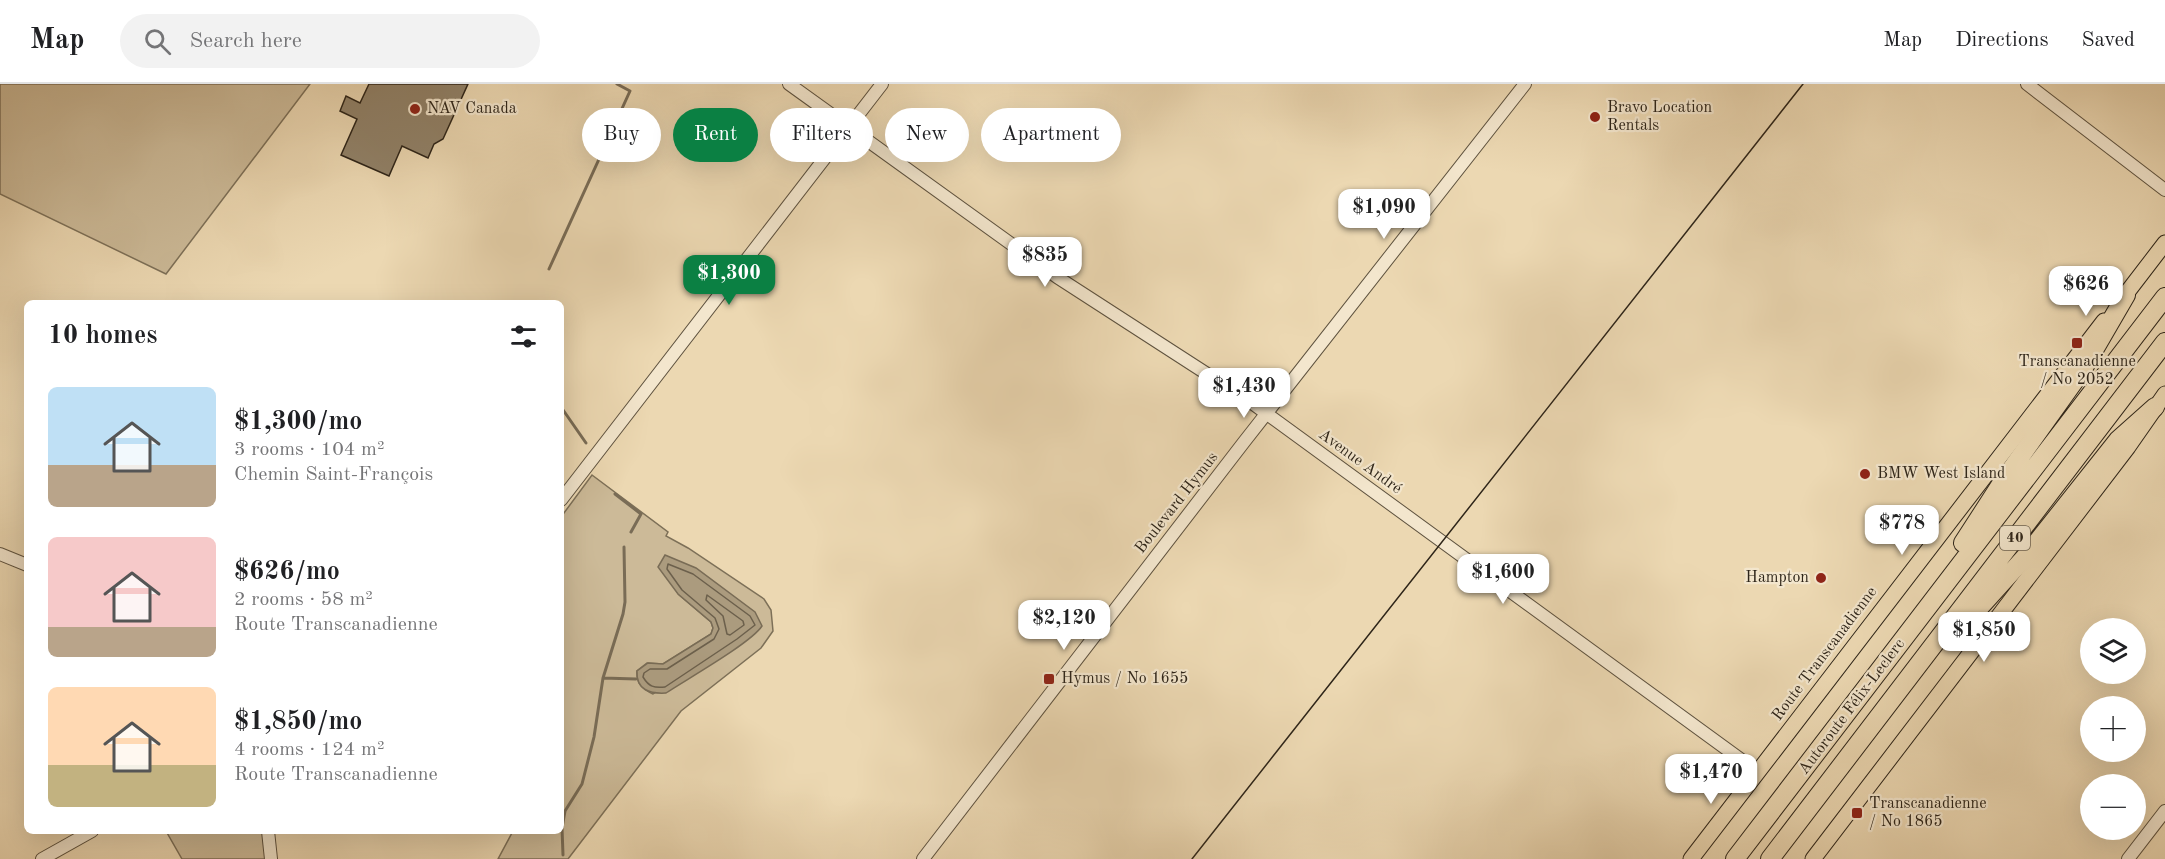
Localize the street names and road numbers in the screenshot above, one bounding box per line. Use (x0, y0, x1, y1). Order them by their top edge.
street label: Avenue André (1315, 427, 1405, 497)
street label: Boulevard Hymus (1133, 449, 1221, 557)
road number: 40 (2000, 526, 2030, 550)
street label: Route Transcanadienne (1770, 584, 1880, 724)
street label: Autoroute Félix-Leclerc (1796, 636, 1908, 778)

